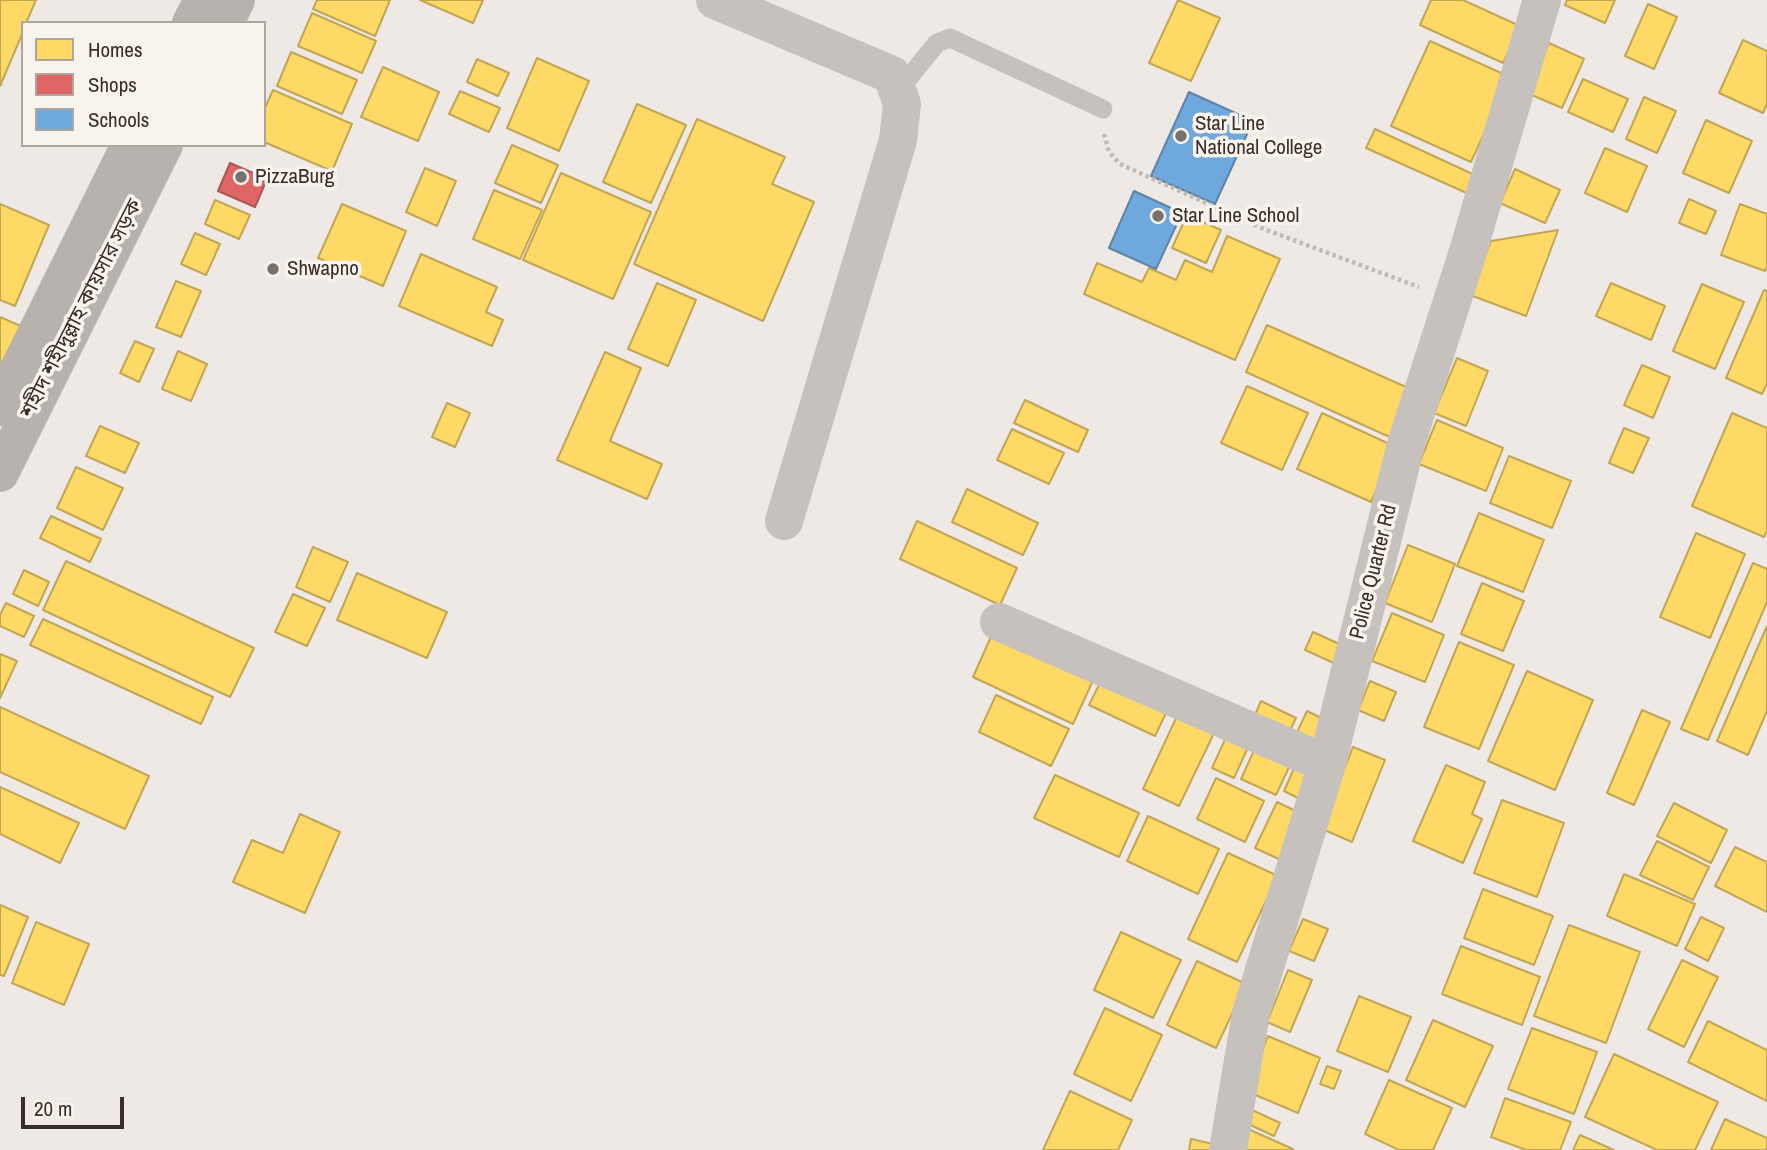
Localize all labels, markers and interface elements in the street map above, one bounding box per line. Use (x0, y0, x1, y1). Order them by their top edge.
legend (21, 21, 266, 147)
text: Homes (88, 35, 143, 64)
text: Shops (88, 70, 137, 99)
text: Schools (88, 105, 149, 134)
place label: Star Line National College (1195, 111, 1322, 161)
marker: Star Line National College (1173, 128, 1189, 144)
place label: PizzaBurg (255, 164, 334, 190)
marker: PizzaBurg (233, 169, 249, 185)
street label: শহীদ শহীদুল্লাহ কায়সার সড়ক (16, 195, 148, 423)
place label: Star Line School (1172, 203, 1299, 229)
marker: Star Line School (1150, 208, 1166, 224)
place label: Shwapno (287, 256, 359, 282)
marker: Shwapno (265, 261, 281, 277)
street label: Police Quarter Rd (1345, 502, 1403, 642)
scale bar (24, 1084, 128, 1128)
text: 20 m (34, 1094, 72, 1123)

